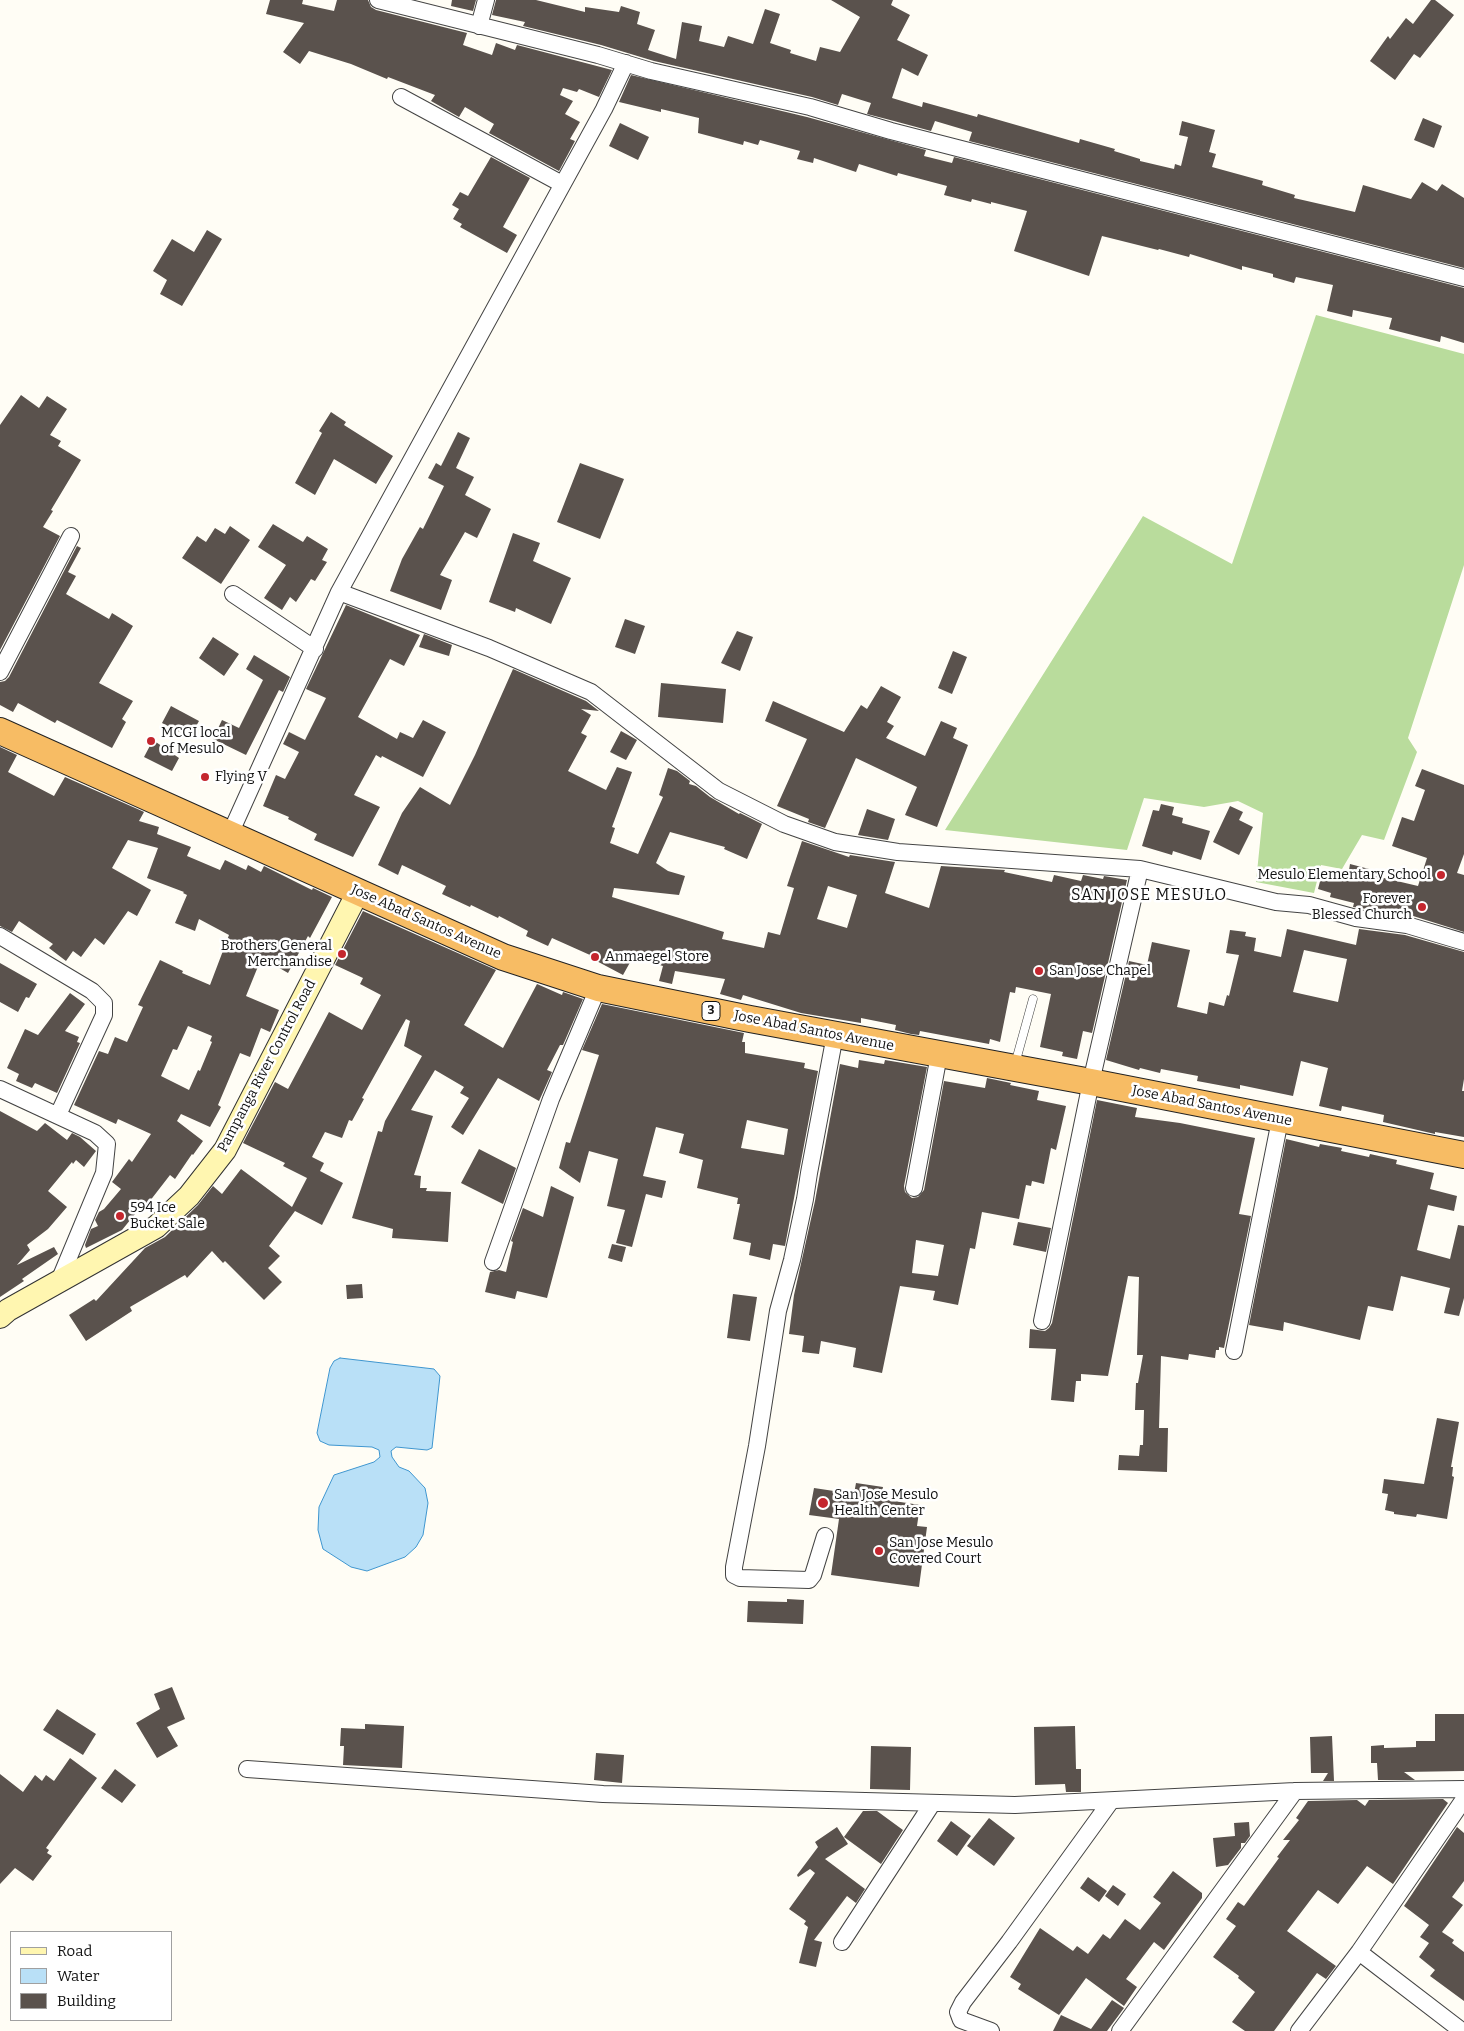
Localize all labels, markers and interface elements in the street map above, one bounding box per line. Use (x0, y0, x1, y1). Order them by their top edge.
place label: MCGI local of Mesulo (161, 725, 231, 758)
marker: MCGI local of Mesulo (145, 735, 157, 747)
place label: Flying V (215, 769, 267, 785)
marker: Flying V (199, 771, 211, 783)
place label: Mesulo Elementary School (1257, 867, 1431, 883)
marker: Mesulo Elementary School (1435, 869, 1447, 881)
street label: Jose Abad Santos Avenue (348, 881, 504, 963)
district label: SAN JOSE MESULO (1069, 886, 1229, 906)
place label: Forever Blessed Church (1312, 891, 1412, 924)
marker: Forever Blessed Church (1416, 901, 1428, 913)
place label: Brothers General Merchandise (221, 938, 332, 970)
marker: Brothers General Merchandise (336, 948, 348, 960)
place label: Anmaegel Store (605, 949, 709, 965)
marker: Anmaegel Store (589, 951, 601, 963)
place label: San Jose Chapel (1049, 963, 1151, 979)
marker: San Jose Chapel (1033, 965, 1045, 977)
street label: Pampanga River Control Road (214, 977, 320, 1155)
road number: 3 (702, 1001, 720, 1020)
street label: Jose Abad Santos Avenue (733, 1007, 895, 1055)
street label: Jose Abad Santos Avenue (1131, 1082, 1293, 1130)
place label: 594 Ice Bucket Sale (130, 1200, 205, 1232)
marker: 594 Ice Bucket Sale (114, 1210, 126, 1222)
place label: San Jose Mesulo Health Center (834, 1487, 938, 1520)
marker: San Jose Mesulo Health Center (816, 1496, 830, 1510)
place label: San Jose Mesulo Covered Court (889, 1535, 993, 1568)
marker: San Jose Mesulo Covered Court (873, 1545, 885, 1557)
legend (10, 1931, 172, 2021)
text: Road (57, 1942, 92, 1960)
text: Water (57, 1967, 99, 1985)
text: Building (57, 1992, 116, 2010)

